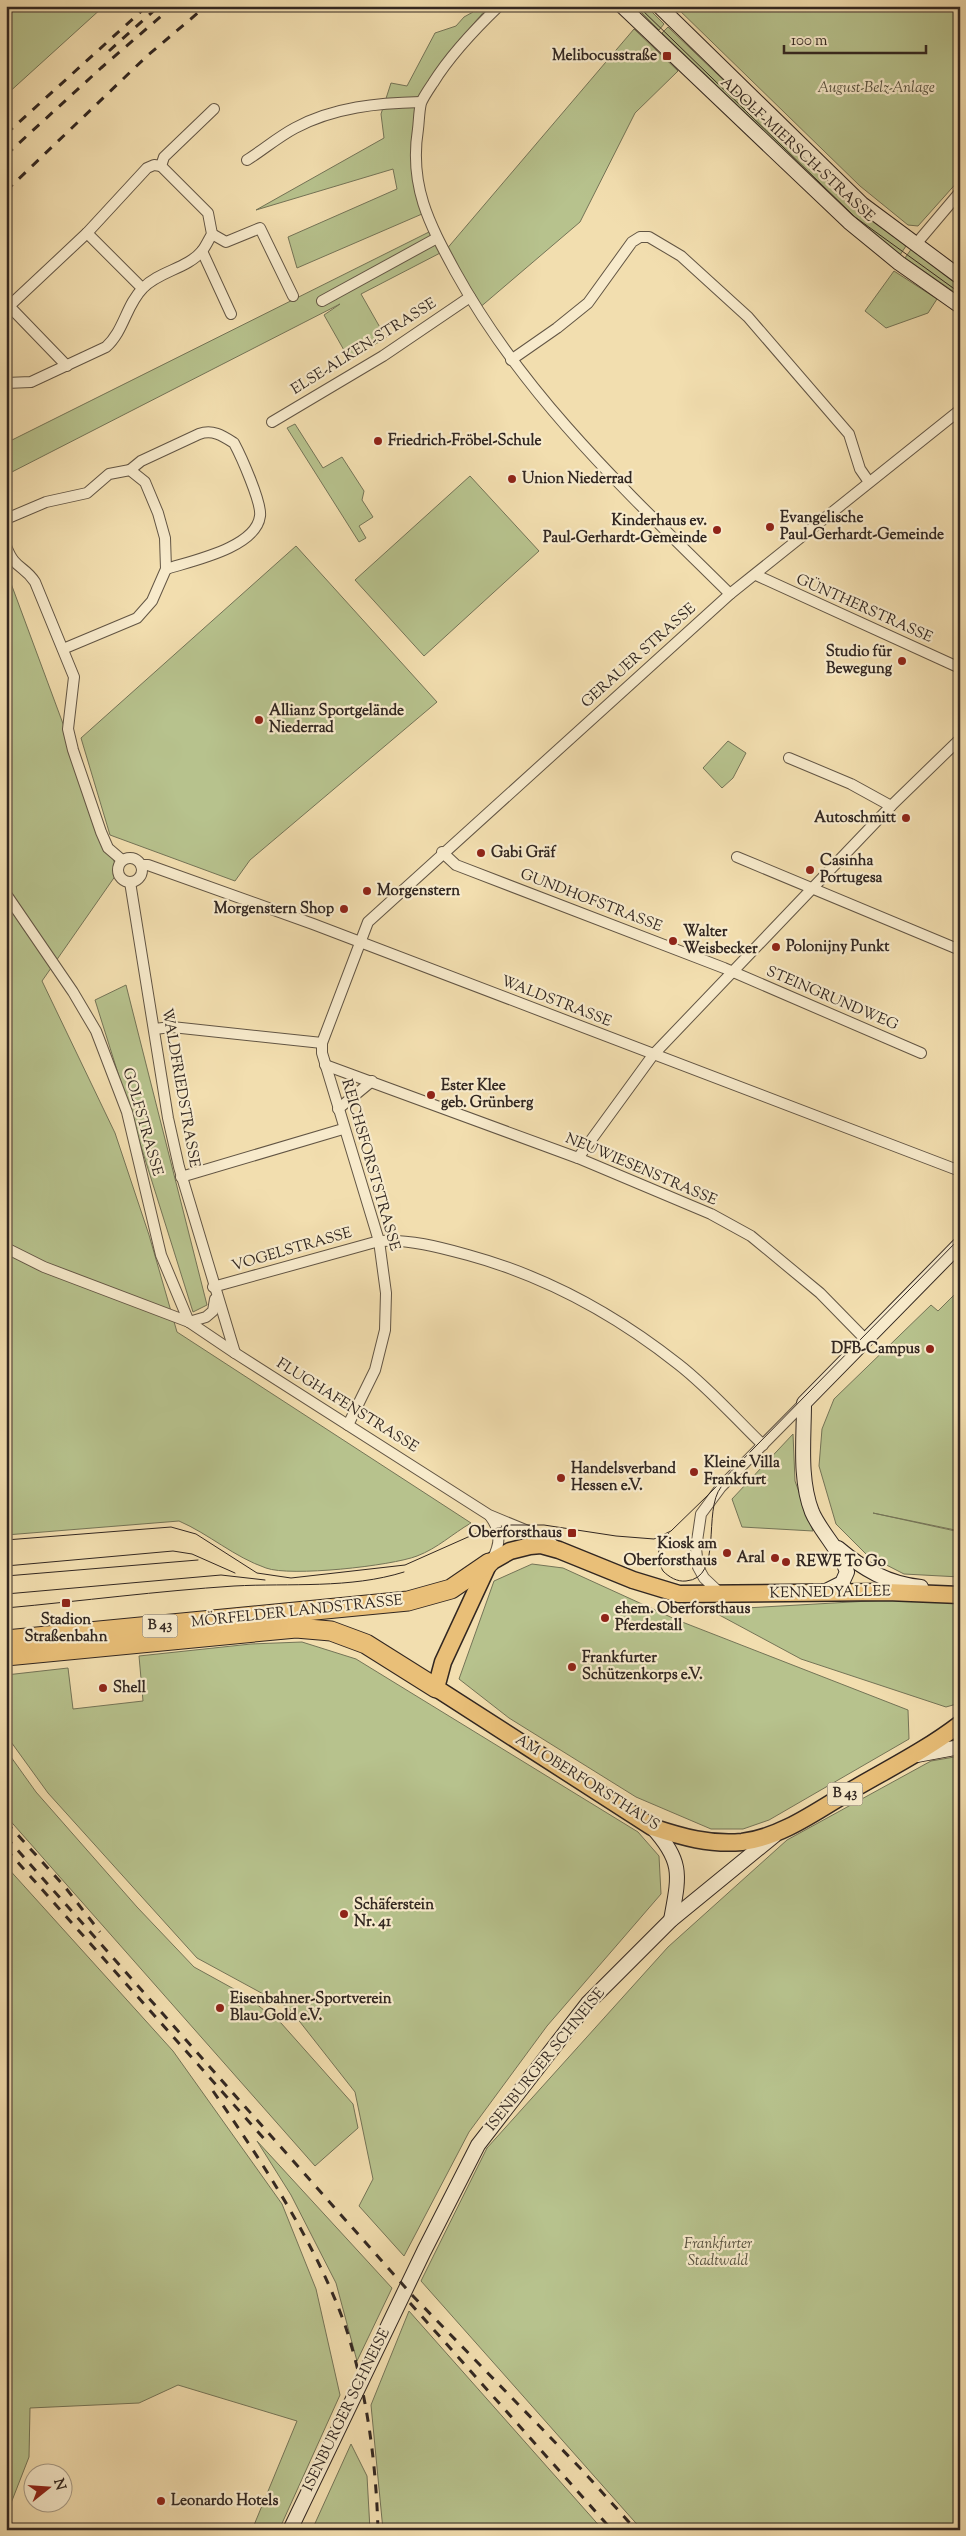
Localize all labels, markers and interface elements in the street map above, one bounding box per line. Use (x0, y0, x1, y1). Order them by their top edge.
scale bar (784, 22, 926, 54)
text: 100 m (791, 31, 828, 52)
place label: Melibocusstraße (552, 46, 657, 67)
marker: Melibocusstraße (661, 50, 673, 62)
street label: ADOLF-MIERSCH-STRASSE (715, 73, 879, 227)
park label: August-Belz-Anlage (817, 78, 935, 99)
street label: ELSE-ALKEN-STRASSE (287, 294, 441, 400)
place label: Friedrich-Fröbel-Schule (388, 431, 541, 452)
marker: Friedrich-Fröbel-Schule (372, 435, 384, 447)
place label: Union Niederrad (522, 469, 633, 490)
marker: Union Niederrad (506, 473, 518, 485)
place label: Evangelische Paul-Gerhardt-Gemeinde (780, 508, 944, 546)
place label: Kinderhaus ev. Paul-Gerhardt-Gemeinde (543, 511, 707, 549)
marker: Evangelische Paul-Gerhardt-Gemeinde (764, 521, 776, 533)
marker: Kinderhaus ev. Paul-Gerhardt-Gemeinde (711, 524, 723, 536)
street label: GÜNTHERSTRASSE (792, 568, 936, 649)
street label: GERAUER STRASSE (577, 599, 701, 713)
place label: Studio für Bewegung (826, 642, 893, 680)
marker: Studio für Bewegung (896, 655, 908, 667)
place label: Allianz Sportgelände Niederrad (269, 701, 404, 739)
marker: Allianz Sportgelände Niederrad (253, 714, 265, 726)
place label: Autoschmitt (814, 808, 897, 829)
marker: Autoschmitt (900, 812, 912, 824)
place label: Gabi Gräf (491, 843, 558, 864)
marker: Gabi Gräf (475, 847, 487, 859)
place label: Casinha Portugesa (820, 851, 883, 889)
street label: GUNDHOFSTRASSE (517, 864, 665, 938)
marker: Casinha Portugesa (804, 864, 816, 876)
place label: Morgenstern (377, 881, 460, 902)
marker: Morgenstern (361, 885, 373, 897)
place label: Morgenstern Shop (214, 899, 335, 920)
marker: Morgenstern Shop (338, 903, 350, 915)
place label: Walter Weisbecker (683, 922, 758, 960)
marker: Walter Weisbecker (667, 935, 679, 947)
place label: Polonijny Punkt (786, 937, 890, 958)
marker: Polonijny Punkt (770, 941, 782, 953)
street label: STEINGRUNDWEG (763, 962, 901, 1036)
street label: WALDSTRASSE (498, 971, 614, 1033)
street label: WALDFRIEDSTRASSE (156, 1007, 204, 1169)
street label: GOLFSTRASSE (117, 1065, 167, 1179)
place label: Ester Klee geb. Grünberg (441, 1076, 534, 1114)
street label: REICHSFORSTSTRASSE (335, 1077, 405, 1253)
marker: Ester Klee geb. Grünberg (425, 1089, 437, 1101)
street label: NEUWIESENSTRASSE (562, 1128, 720, 1212)
street label: VOGELSTRASSE (229, 1223, 355, 1277)
place label: DFB-Campus (831, 1339, 920, 1360)
marker: DFB-Campus (924, 1343, 936, 1355)
street label: FLUGHAFENSTRASSE (272, 1354, 422, 1458)
place label: Kleine Villa Frankfurt (704, 1453, 780, 1491)
place label: Handelsverband Hessen e.V. (571, 1459, 677, 1497)
marker: Kleine Villa Frankfurt (688, 1466, 700, 1478)
marker: Handelsverband Hessen e.V. (555, 1472, 567, 1484)
place label: Oberforsthaus (469, 1523, 562, 1544)
marker: Oberforsthaus (566, 1527, 578, 1539)
place label: Kiosk am Oberforsthaus (624, 1534, 718, 1572)
marker: Kiosk am Oberforsthaus (721, 1547, 733, 1559)
place label: Aral (736, 1548, 766, 1569)
marker: Aral (769, 1552, 781, 1564)
place label: REWE To Go (796, 1552, 886, 1573)
marker: REWE To Go (780, 1556, 792, 1568)
street label: KENNEDYALLEE (769, 1581, 891, 1605)
street label: MÖRFELDER LANDSTRASSE (190, 1589, 404, 1634)
marker: Stadion Straßenbahn (60, 1597, 72, 1609)
place label: ehem. Oberforsthaus Pferdestall (615, 1599, 750, 1637)
place label: Stadion Straßenbahn (24, 1610, 108, 1648)
marker: ehem. Oberforsthaus Pferdestall (599, 1612, 611, 1624)
road number: B 43 (142, 1614, 178, 1638)
place label: Frankfurter Schützenkorps e.V. (582, 1648, 703, 1686)
marker: Frankfurter Schützenkorps e.V. (566, 1661, 578, 1673)
place label: Shell (113, 1678, 147, 1699)
marker: Shell (97, 1682, 109, 1694)
street label: AM OBERFORSTHAUS (511, 1730, 663, 1836)
road number: B 43 (828, 1782, 862, 1806)
place label: Schäferstein Nr. 41 (354, 1895, 434, 1933)
marker: Schäferstein Nr. 41 (338, 1908, 350, 1920)
street label: ISENBURGER SCHNEISE (481, 1984, 611, 2136)
place label: Eisenbahner-Sportverein Blau-Gold e.V. (230, 1989, 392, 2027)
marker: Eisenbahner-Sportverein Blau-Gold e.V. (214, 2002, 226, 2014)
park label: Frankfurter Stadtwald (684, 2234, 753, 2272)
street label: ISENBURGER SCHNEISE (298, 2325, 396, 2495)
north arrow (22, 2464, 72, 2514)
text: N (47, 2477, 70, 2493)
place label: Leonardo Hotels (171, 2491, 278, 2512)
marker: Leonardo Hotels (155, 2495, 167, 2507)

